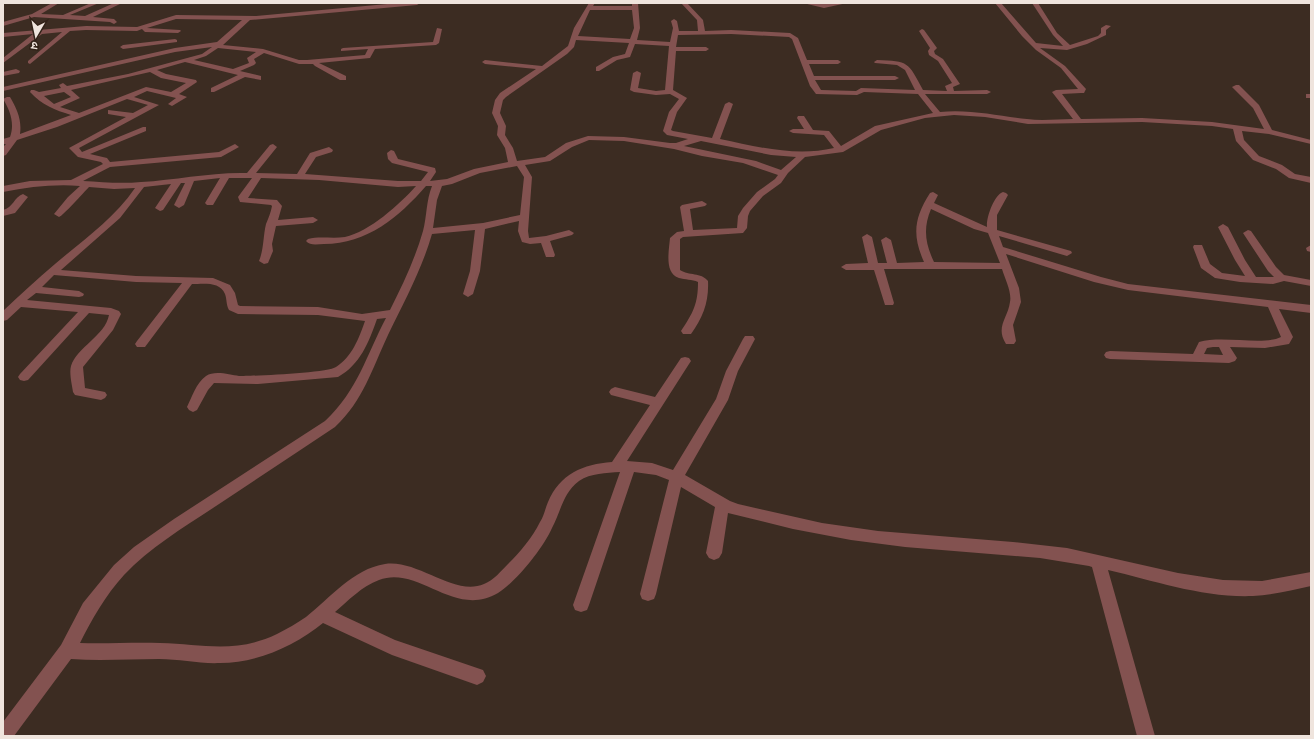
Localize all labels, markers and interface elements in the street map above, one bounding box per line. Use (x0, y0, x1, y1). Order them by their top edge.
north arrow (16, 16, 56, 56)
text: उ (30, 39, 39, 53)

